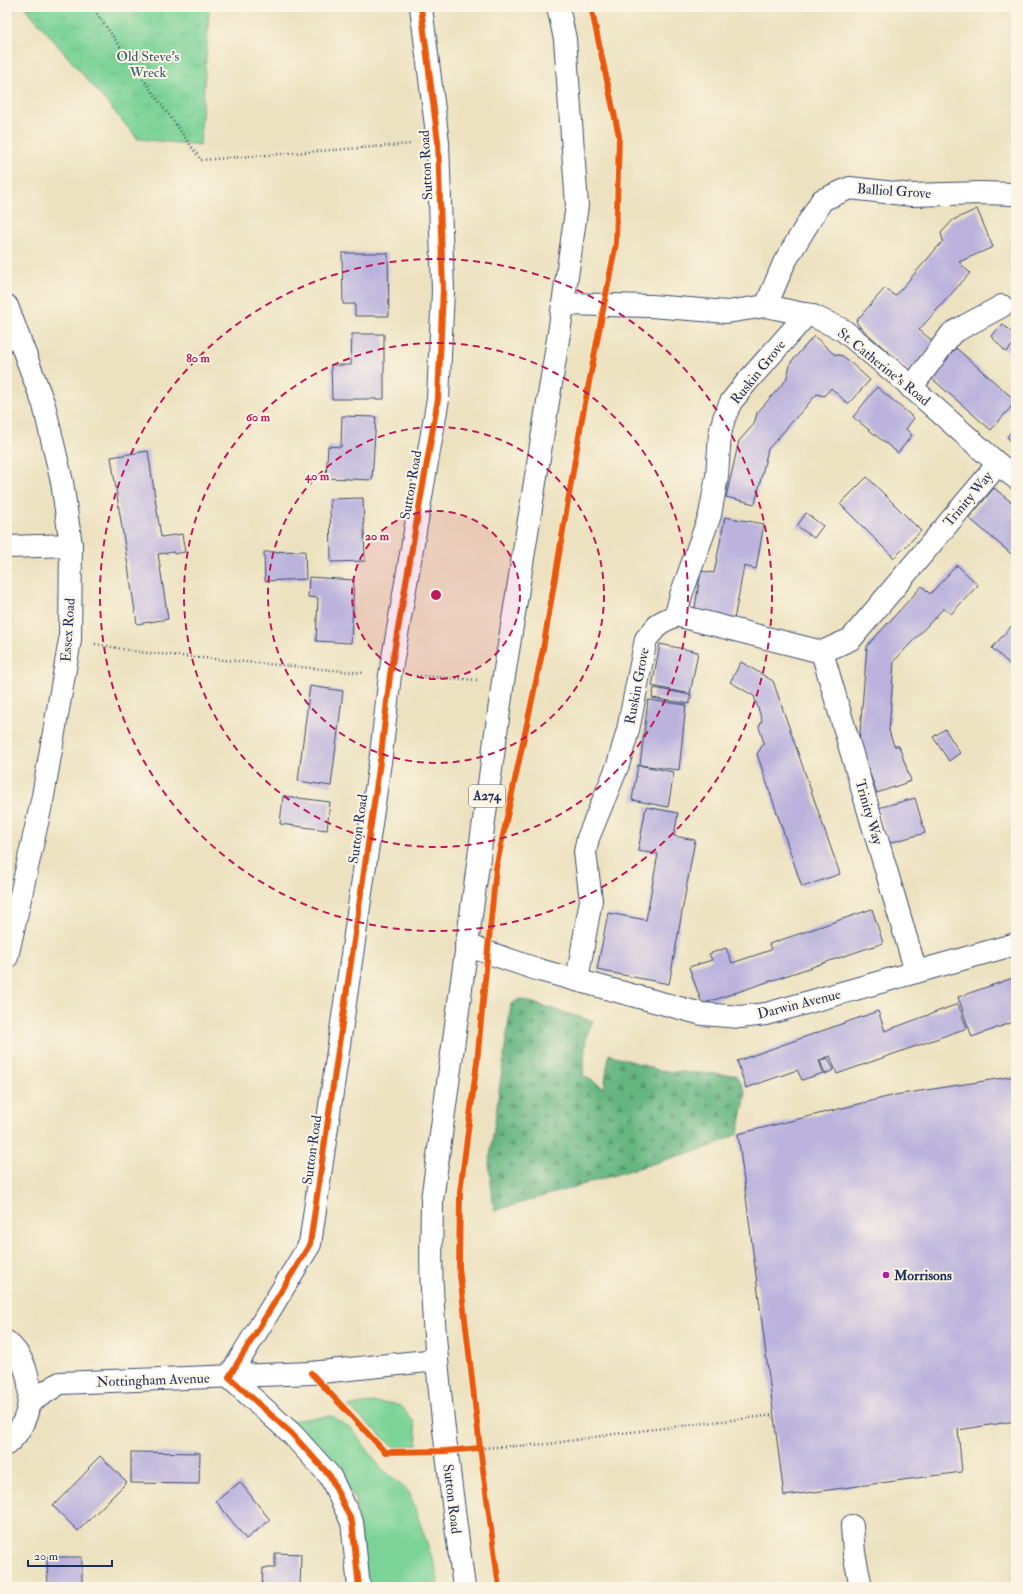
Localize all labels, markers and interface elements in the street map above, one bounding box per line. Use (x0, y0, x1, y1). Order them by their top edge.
park label: Old Steve's Wreck (117, 48, 180, 81)
street label: Sutton Road (416, 129, 436, 200)
street label: Balliol Grove (856, 180, 932, 202)
street label: St. Catherine's Road (834, 325, 934, 410)
street label: Ruskin Grove (727, 336, 789, 408)
text: 80 m (186, 351, 210, 366)
text: 60 m (246, 410, 271, 425)
street label: Sutton Road (397, 449, 425, 521)
street label: Trinity Way (940, 467, 997, 531)
text: 40 m (304, 469, 330, 484)
text: 20 m (365, 529, 390, 544)
centre of rings (429, 588, 443, 602)
street label: Essex Road (57, 597, 79, 662)
street label: Ruskin Grove (621, 646, 653, 726)
street label: Trinity Way (851, 777, 887, 848)
road number: A274 (469, 785, 505, 807)
street label: Sutton Road (345, 793, 371, 865)
street label: Darwin Avenue (756, 985, 843, 1023)
street label: Sutton Road (299, 1114, 325, 1186)
place label: Morrisons (893, 1267, 952, 1284)
marker: Morrisons (881, 1270, 891, 1280)
street label: Nottingham Avenue (96, 1370, 210, 1390)
street label: Sutton Road (439, 1463, 465, 1535)
scale bar (28, 1542, 112, 1568)
text: 20 m (34, 1549, 59, 1564)

